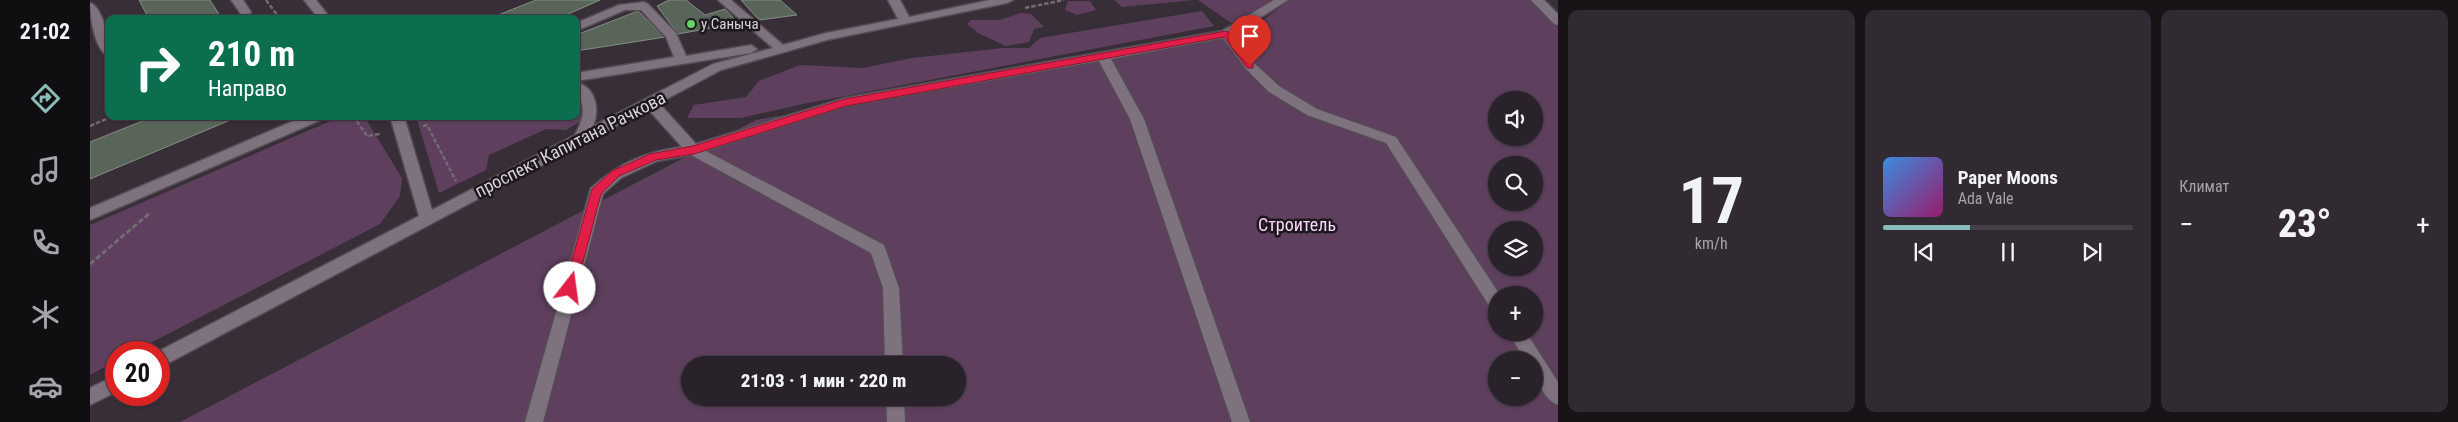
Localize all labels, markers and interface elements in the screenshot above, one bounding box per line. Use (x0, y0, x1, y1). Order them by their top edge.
place label: у Саныча (701, 15, 759, 33)
pin (1229, 15, 1271, 66)
marker: у Саныча (685, 18, 697, 30)
text: 21:02 (20, 19, 70, 44)
icon: arrive (1236, 22, 1264, 50)
text: 210 m (208, 34, 295, 75)
icon: right (125, 35, 190, 100)
text: Направо (208, 76, 287, 101)
icon: directions (28, 81, 63, 116)
street label: проспект Капитана Рачкова (471, 87, 669, 201)
map controls (1488, 91, 1543, 406)
button: sound (1488, 91, 1543, 146)
icon: music (28, 153, 63, 188)
button: search (1488, 156, 1543, 211)
text: 17 (1678, 163, 1744, 239)
text: Paper Moons (1958, 166, 2058, 189)
text: Климат (2179, 177, 2229, 196)
text: Ada Vale (1958, 189, 2014, 208)
text: 23° (2278, 202, 2331, 246)
text: − (2179, 208, 2193, 241)
text: + (2416, 208, 2430, 241)
park label: Строитель (1258, 214, 1336, 235)
button: layers (1488, 221, 1543, 276)
icon: phone (28, 225, 63, 260)
text: km/h (1695, 234, 1728, 253)
icon: previous (1910, 238, 1938, 266)
icon: pause (1994, 238, 2022, 266)
icon: next (2078, 238, 2106, 266)
position arrow (543, 261, 595, 313)
button: + (1488, 286, 1543, 341)
icon: climate (28, 297, 63, 332)
speed limit sign: 20 (105, 341, 170, 406)
button: − (1488, 351, 1543, 406)
icon: car (28, 369, 63, 404)
text: 21:03 · 1 мин · 220 m (741, 369, 906, 392)

